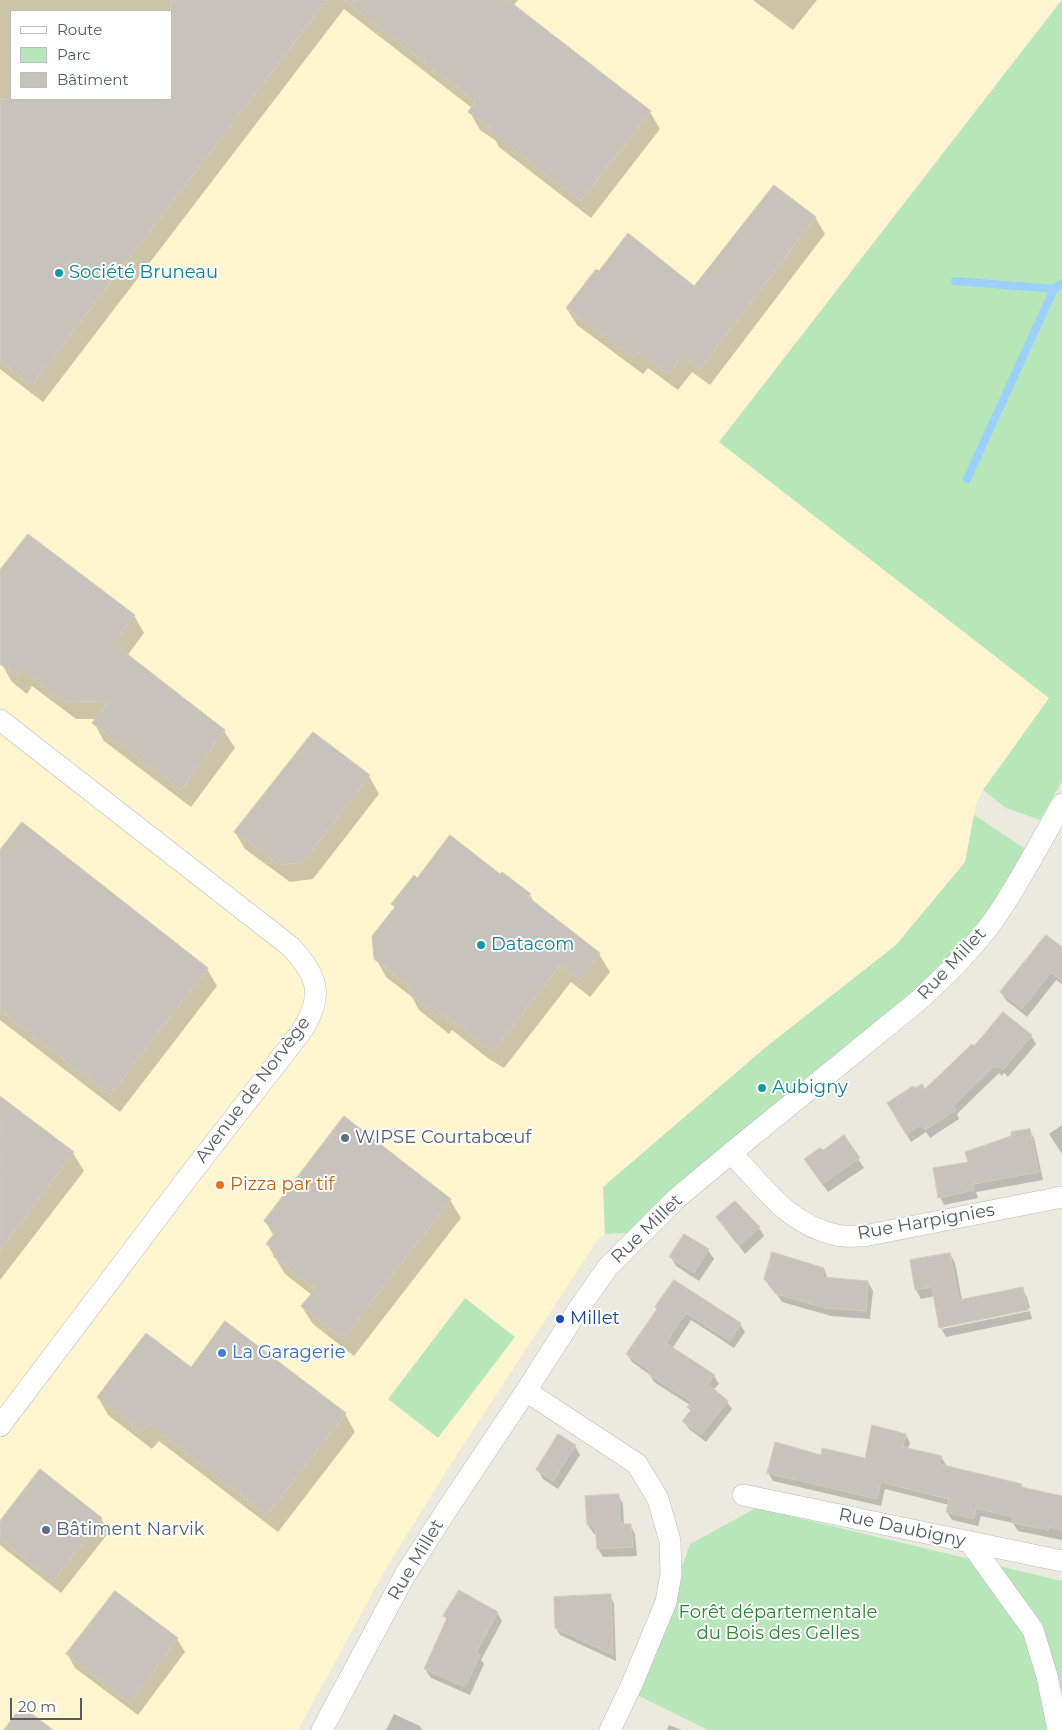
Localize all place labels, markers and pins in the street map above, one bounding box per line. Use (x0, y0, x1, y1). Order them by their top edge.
place label: Société Bruneau (69, 262, 218, 284)
marker: Société Bruneau (53, 267, 65, 279)
place label: Datacom (491, 934, 574, 956)
marker: Datacom (475, 939, 487, 951)
place label: Aubigny (772, 1077, 848, 1099)
marker: Aubigny (756, 1082, 768, 1094)
place label: WIPSE Courtabœuf (355, 1127, 531, 1149)
marker: WIPSE Courtabœuf (339, 1132, 351, 1144)
place label: Pizza par tif (230, 1174, 334, 1196)
marker: Pizza par tif (214, 1179, 226, 1191)
place label: Millet (570, 1308, 620, 1330)
marker: Millet (554, 1313, 566, 1325)
place label: La Garagerie (232, 1342, 346, 1364)
marker: La Garagerie (216, 1347, 228, 1359)
place label: Bâtiment Narvik (56, 1519, 205, 1541)
marker: Bâtiment Narvik (40, 1524, 52, 1536)

